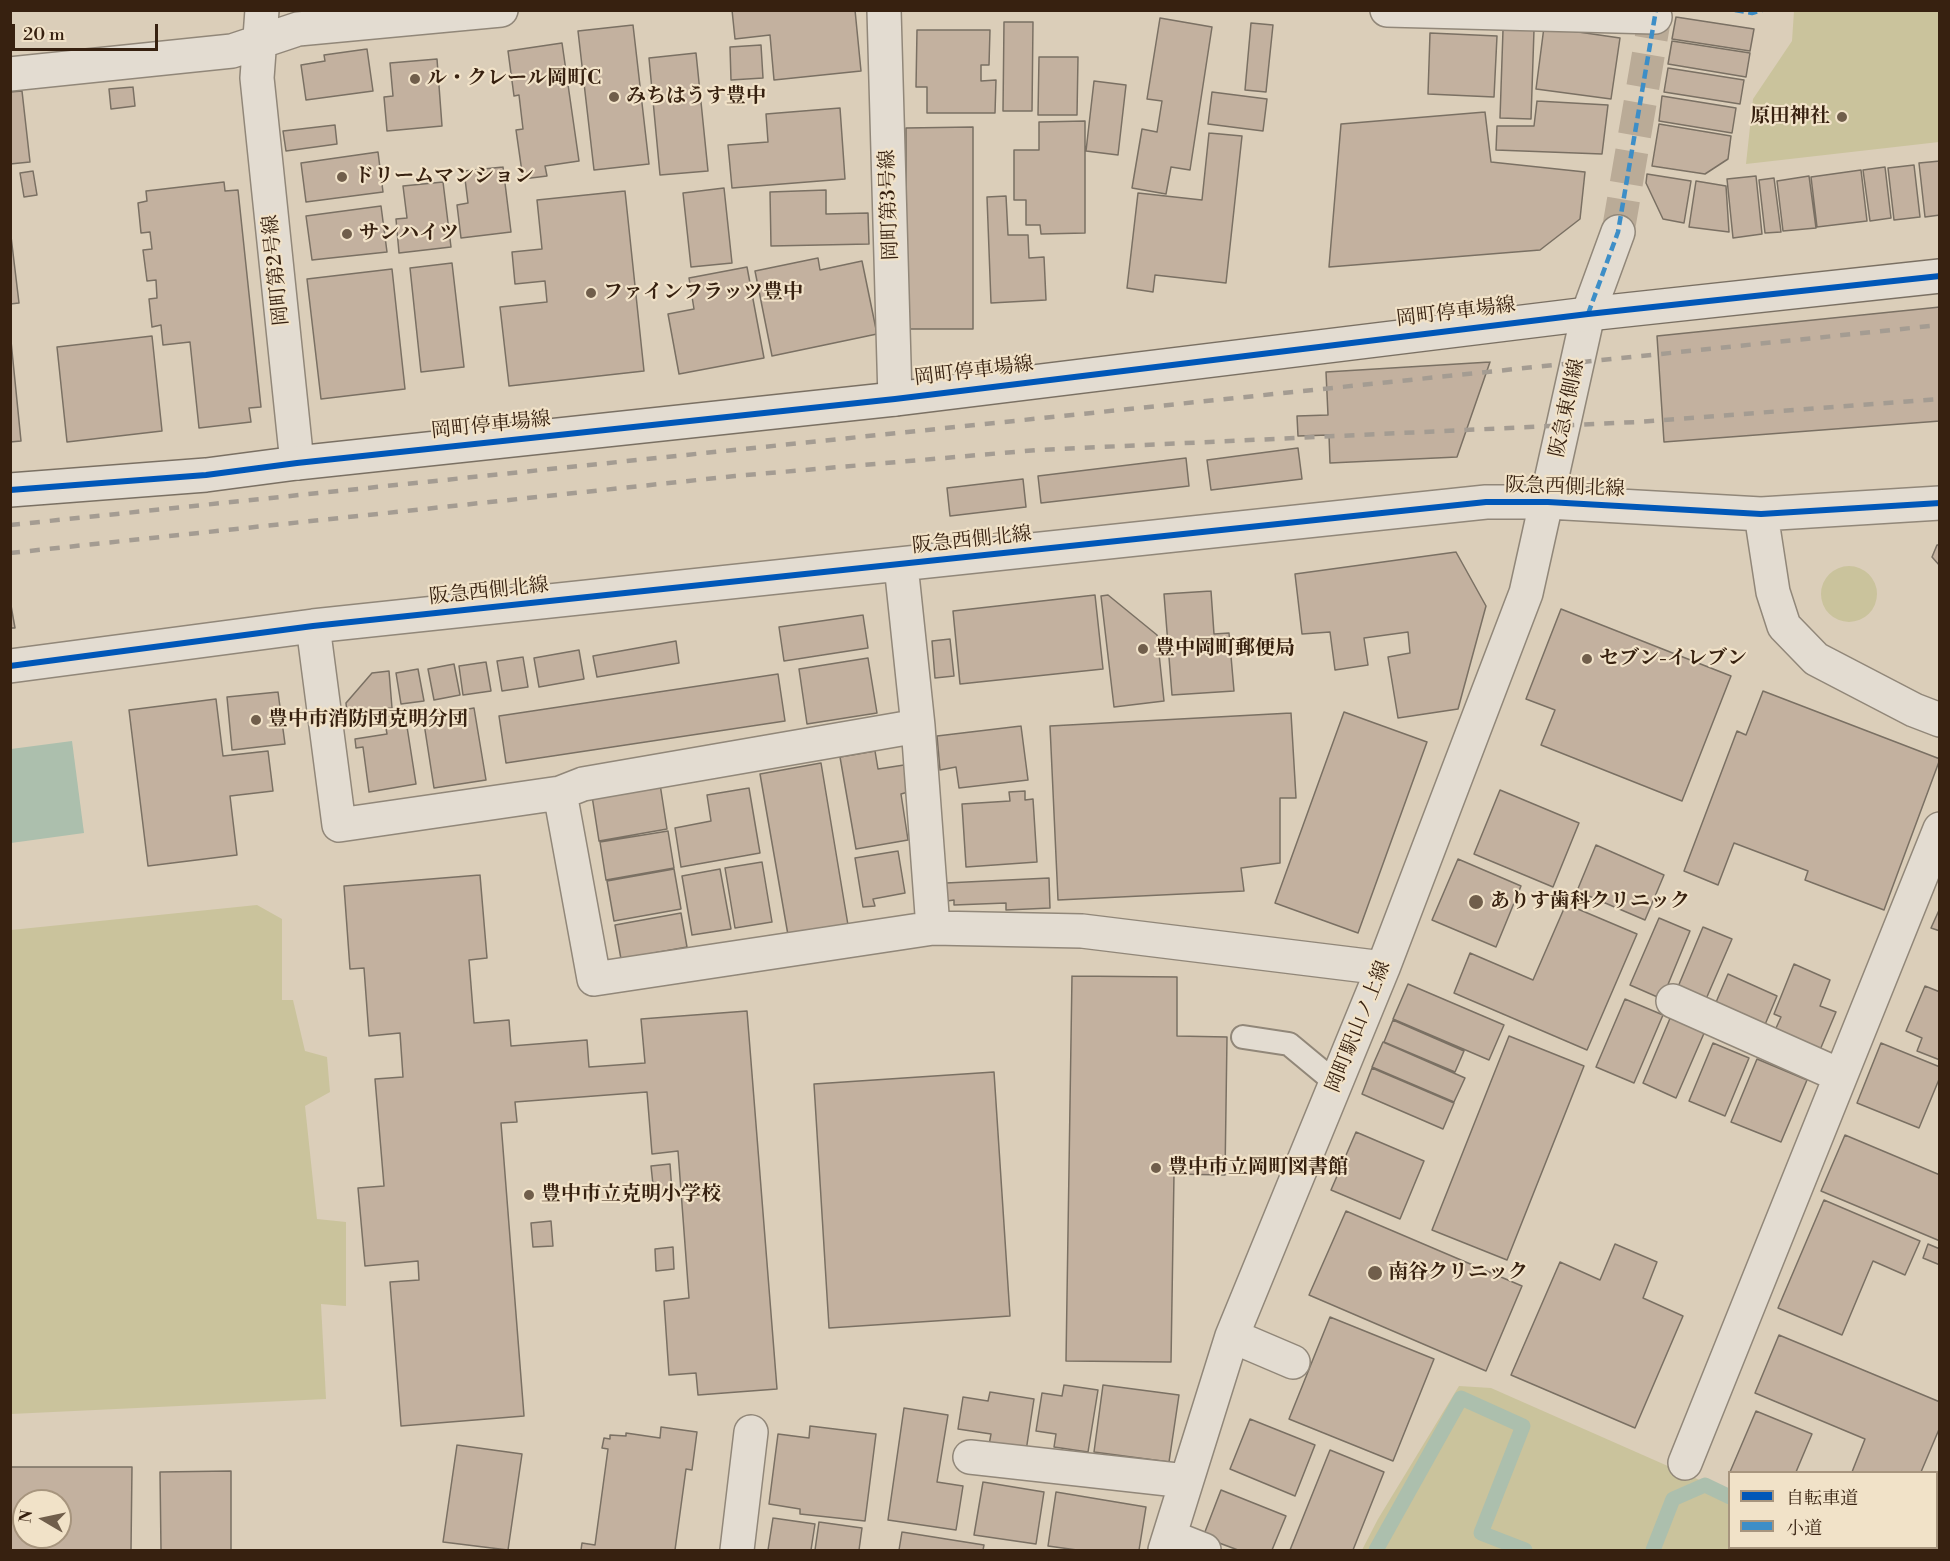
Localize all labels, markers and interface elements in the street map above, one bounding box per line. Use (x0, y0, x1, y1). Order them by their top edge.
scale bar (15, 12, 160, 50)
text: 20 m (23, 23, 65, 46)
place label: ル・クレール岡町C (427, 67, 601, 91)
marker: ル・クレール岡町C (408, 72, 422, 86)
place label: みちはうす豊中 (626, 85, 766, 109)
marker: みちはうす豊中 (607, 90, 621, 104)
place label: 原田神社 (1750, 105, 1830, 129)
marker: 原田神社 (1835, 110, 1849, 124)
street label: 岡町第3号線 (876, 149, 904, 261)
place label: ドリームマンション (354, 165, 534, 189)
marker: ドリームマンション (335, 170, 349, 184)
street label: 岡町第2号線 (259, 213, 295, 327)
place label: サンハイツ (359, 222, 459, 246)
marker: サンハイツ (340, 227, 354, 241)
place label: ファインフラッツ豊中 (603, 281, 803, 305)
marker: ファインフラッツ豊中 (584, 286, 598, 300)
street label: 岡町停車場線 (1395, 294, 1517, 332)
street label: 岡町停車場線 (913, 353, 1035, 391)
street label: 阪急東側線 (1546, 357, 1590, 459)
street label: 岡町停車場線 (430, 408, 552, 444)
street label: 阪急西側北線 (1505, 474, 1625, 502)
street label: 阪急西側北線 (911, 523, 1033, 559)
street label: 阪急西側北線 (428, 574, 550, 610)
place label: 豊中岡町郵便局 (1155, 637, 1295, 661)
marker: 豊中岡町郵便局 (1136, 642, 1150, 656)
place label: セブン-イレブン (1599, 647, 1747, 671)
marker: セブン-イレブン (1580, 652, 1594, 666)
place label: 豊中市消防団克明分団 (268, 708, 468, 732)
marker: 豊中市消防団克明分団 (249, 713, 263, 727)
place label: ありす歯科クリニック (1490, 890, 1690, 914)
marker: ありす歯科クリニック (1467, 893, 1485, 911)
street label: 岡町駅山ノ上線 (1322, 958, 1396, 1096)
place label: 豊中市立岡町図書館 (1168, 1156, 1348, 1180)
marker: 豊中市立岡町図書館 (1149, 1161, 1163, 1175)
place label: 豊中市立克明小学校 (541, 1183, 721, 1207)
marker: 豊中市立克明小学校 (522, 1188, 536, 1202)
place label: 南谷クリニック (1388, 1261, 1528, 1285)
marker: 南谷クリニック (1366, 1264, 1384, 1282)
legend (1728, 1471, 1938, 1549)
text: 自転車道 (1786, 1487, 1858, 1510)
north arrow (12, 1489, 72, 1549)
text: N (15, 1509, 37, 1524)
text: 小道 (1786, 1517, 1822, 1540)

